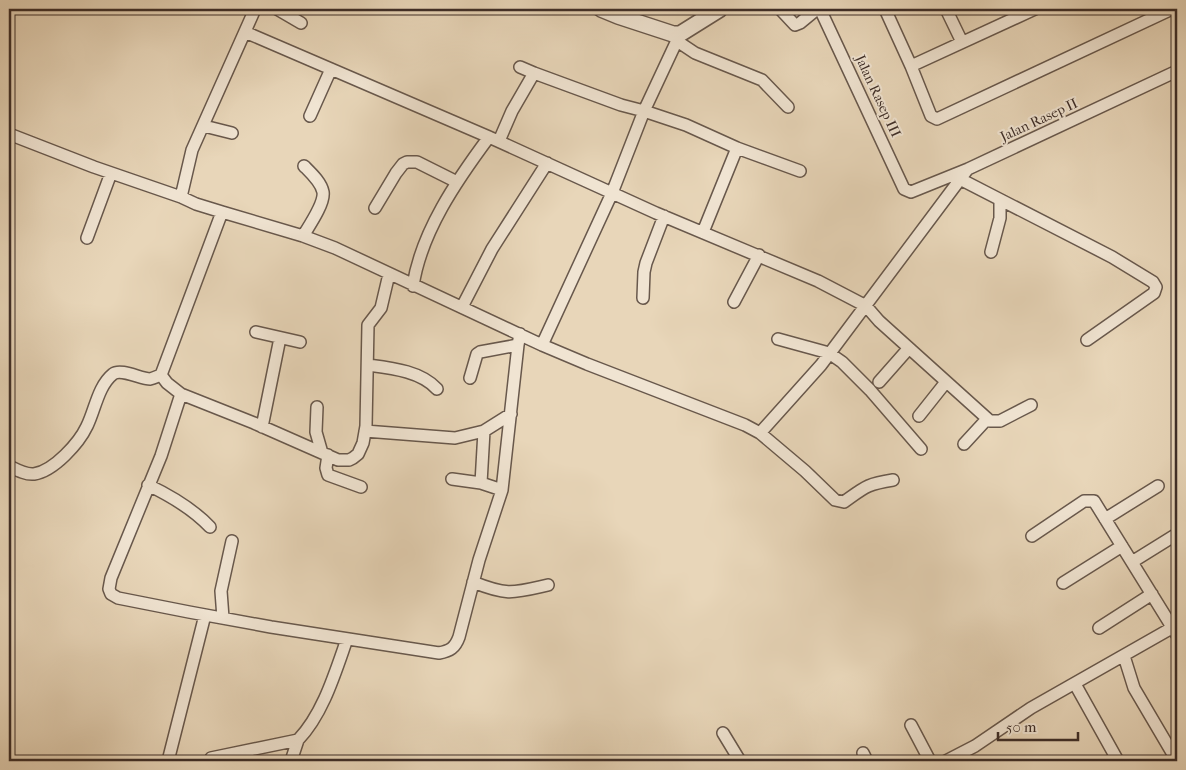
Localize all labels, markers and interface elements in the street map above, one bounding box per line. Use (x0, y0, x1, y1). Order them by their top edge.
street label: Jalan Rasep III (851, 51, 905, 140)
street label: Jalan Rasep II (997, 94, 1081, 146)
scale bar (998, 710, 1078, 742)
text: 50 m (1006, 718, 1037, 736)

